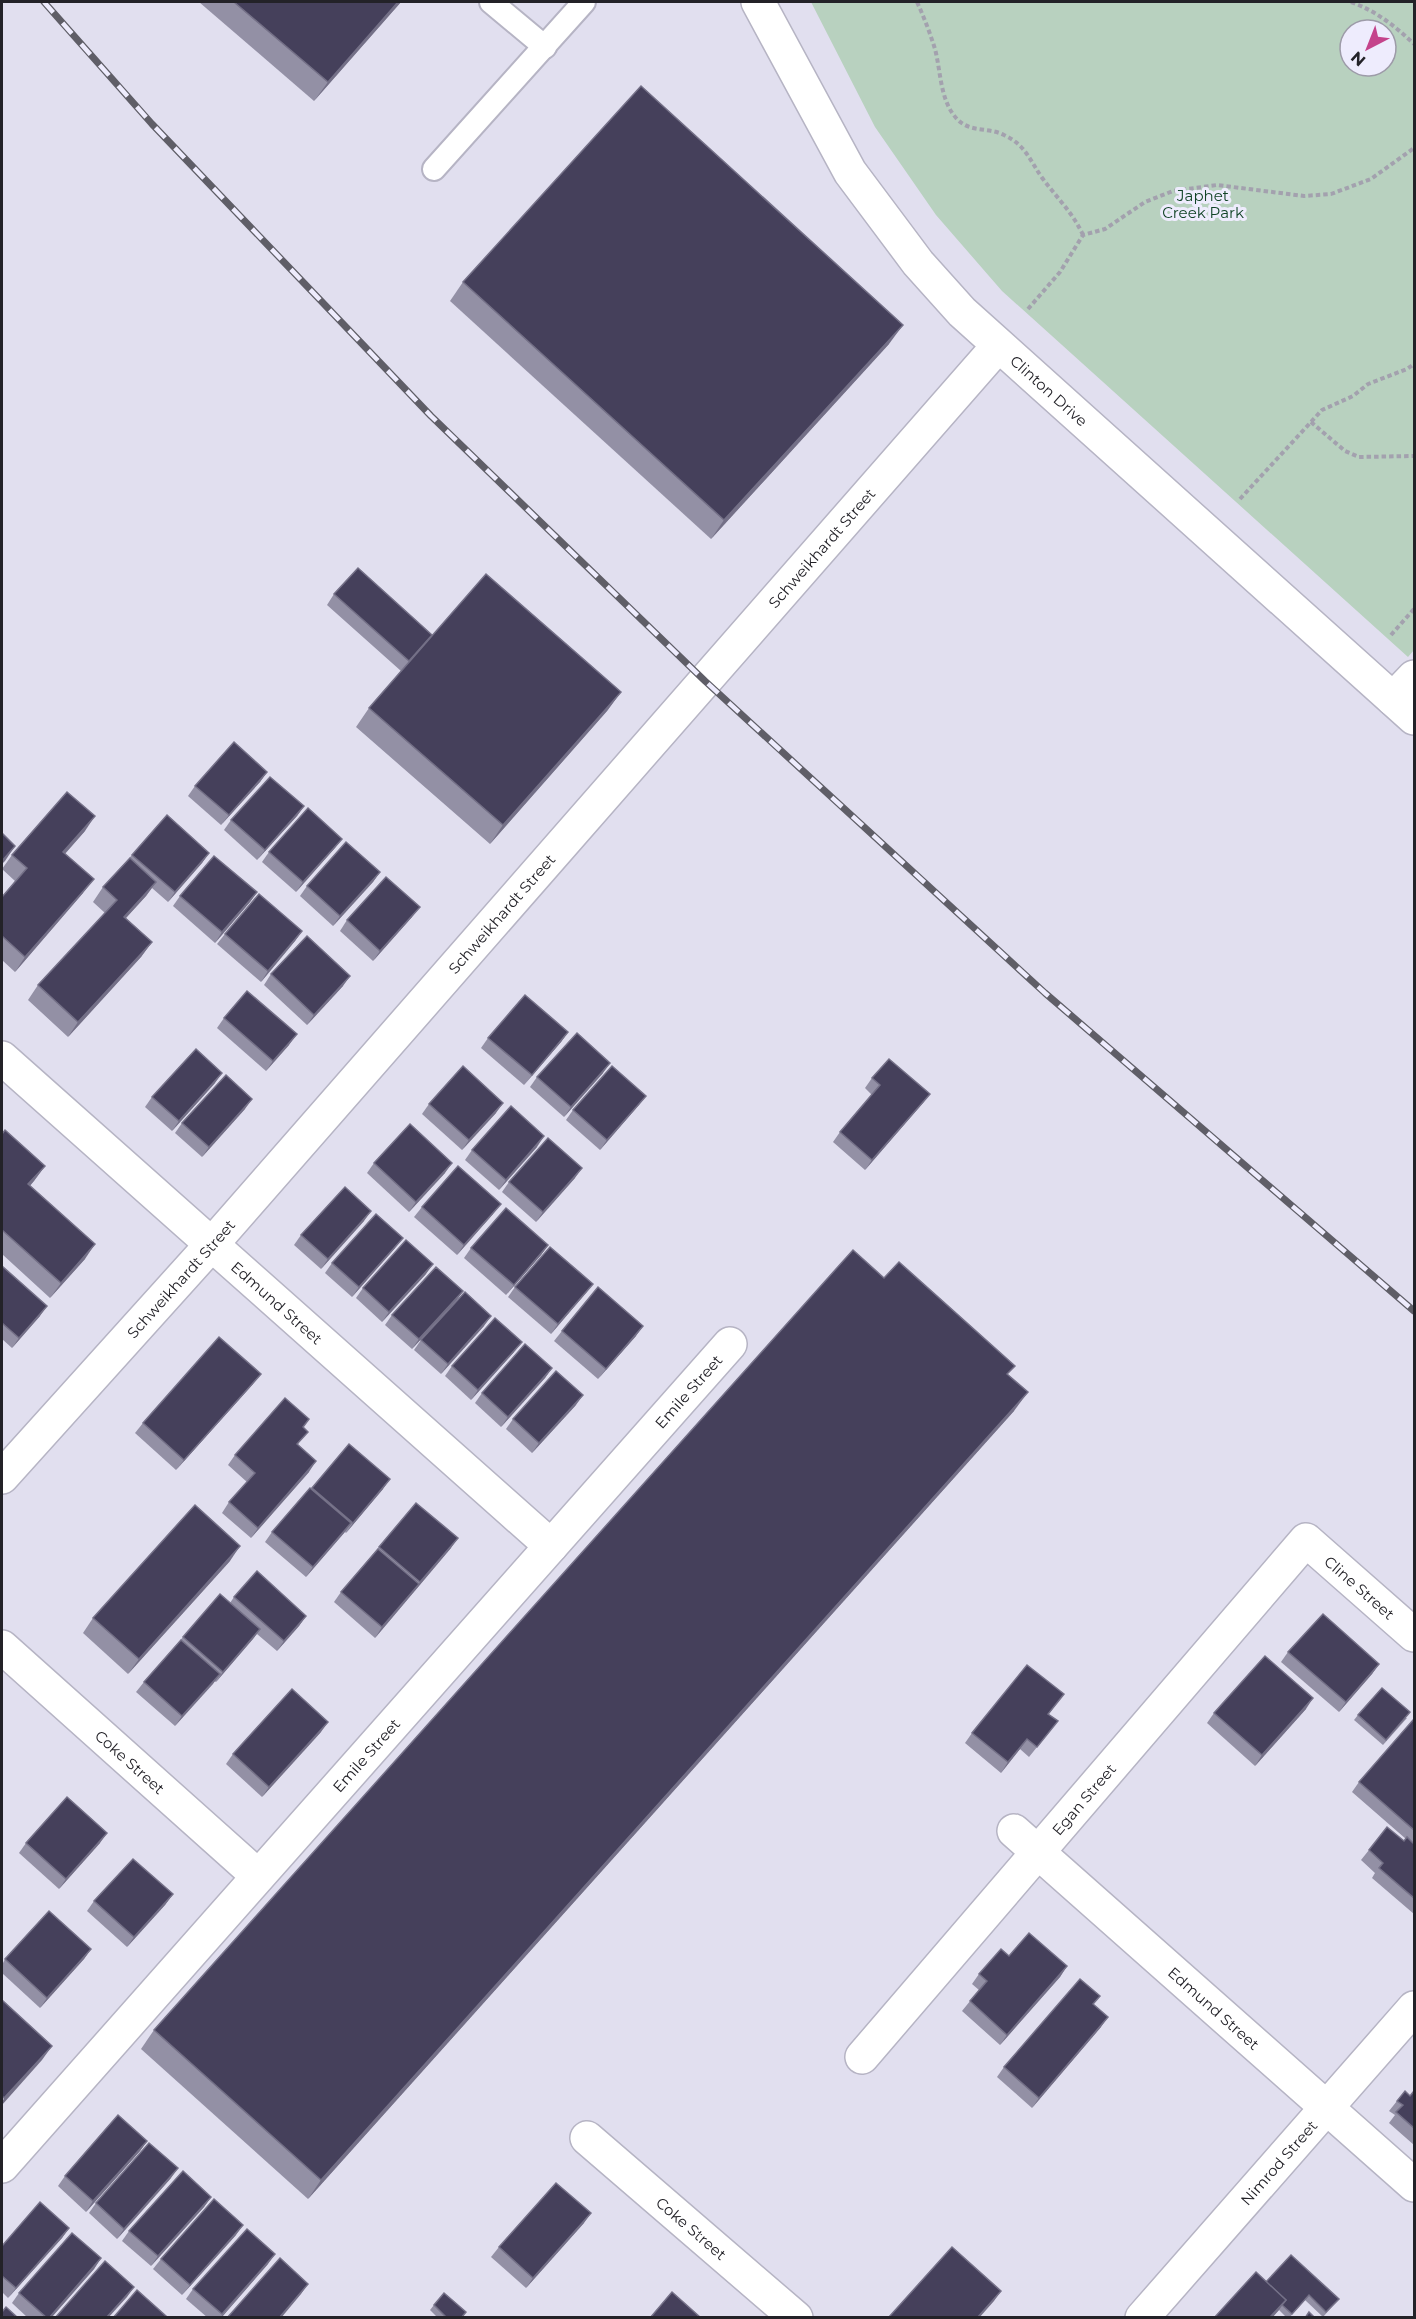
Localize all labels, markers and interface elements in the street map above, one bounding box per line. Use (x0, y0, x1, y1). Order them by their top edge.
north arrow (1338, 18, 1398, 78)
text: N (1347, 47, 1369, 70)
park label: Japhet Creek Park (1162, 186, 1244, 222)
street label: Clinton Drive (1007, 351, 1092, 430)
street label: Schweikhardt Street (764, 484, 879, 612)
street label: Schweikhardt Street (444, 850, 559, 977)
street label: Schweikhardt Street (123, 1215, 239, 1342)
street label: Edmund Street (227, 1257, 327, 1348)
street label: Emile Street (650, 1350, 726, 1432)
street label: Cline Street (1321, 1551, 1399, 1623)
street label: Emile Street (328, 1714, 404, 1796)
street label: Coke Street (92, 1726, 169, 1798)
street label: Egan Street (1047, 1759, 1120, 1839)
street label: Edmund Street (1164, 1962, 1264, 2053)
street label: Nimrod Street (1236, 2116, 1321, 2209)
street label: Coke Street (653, 2193, 731, 2264)

